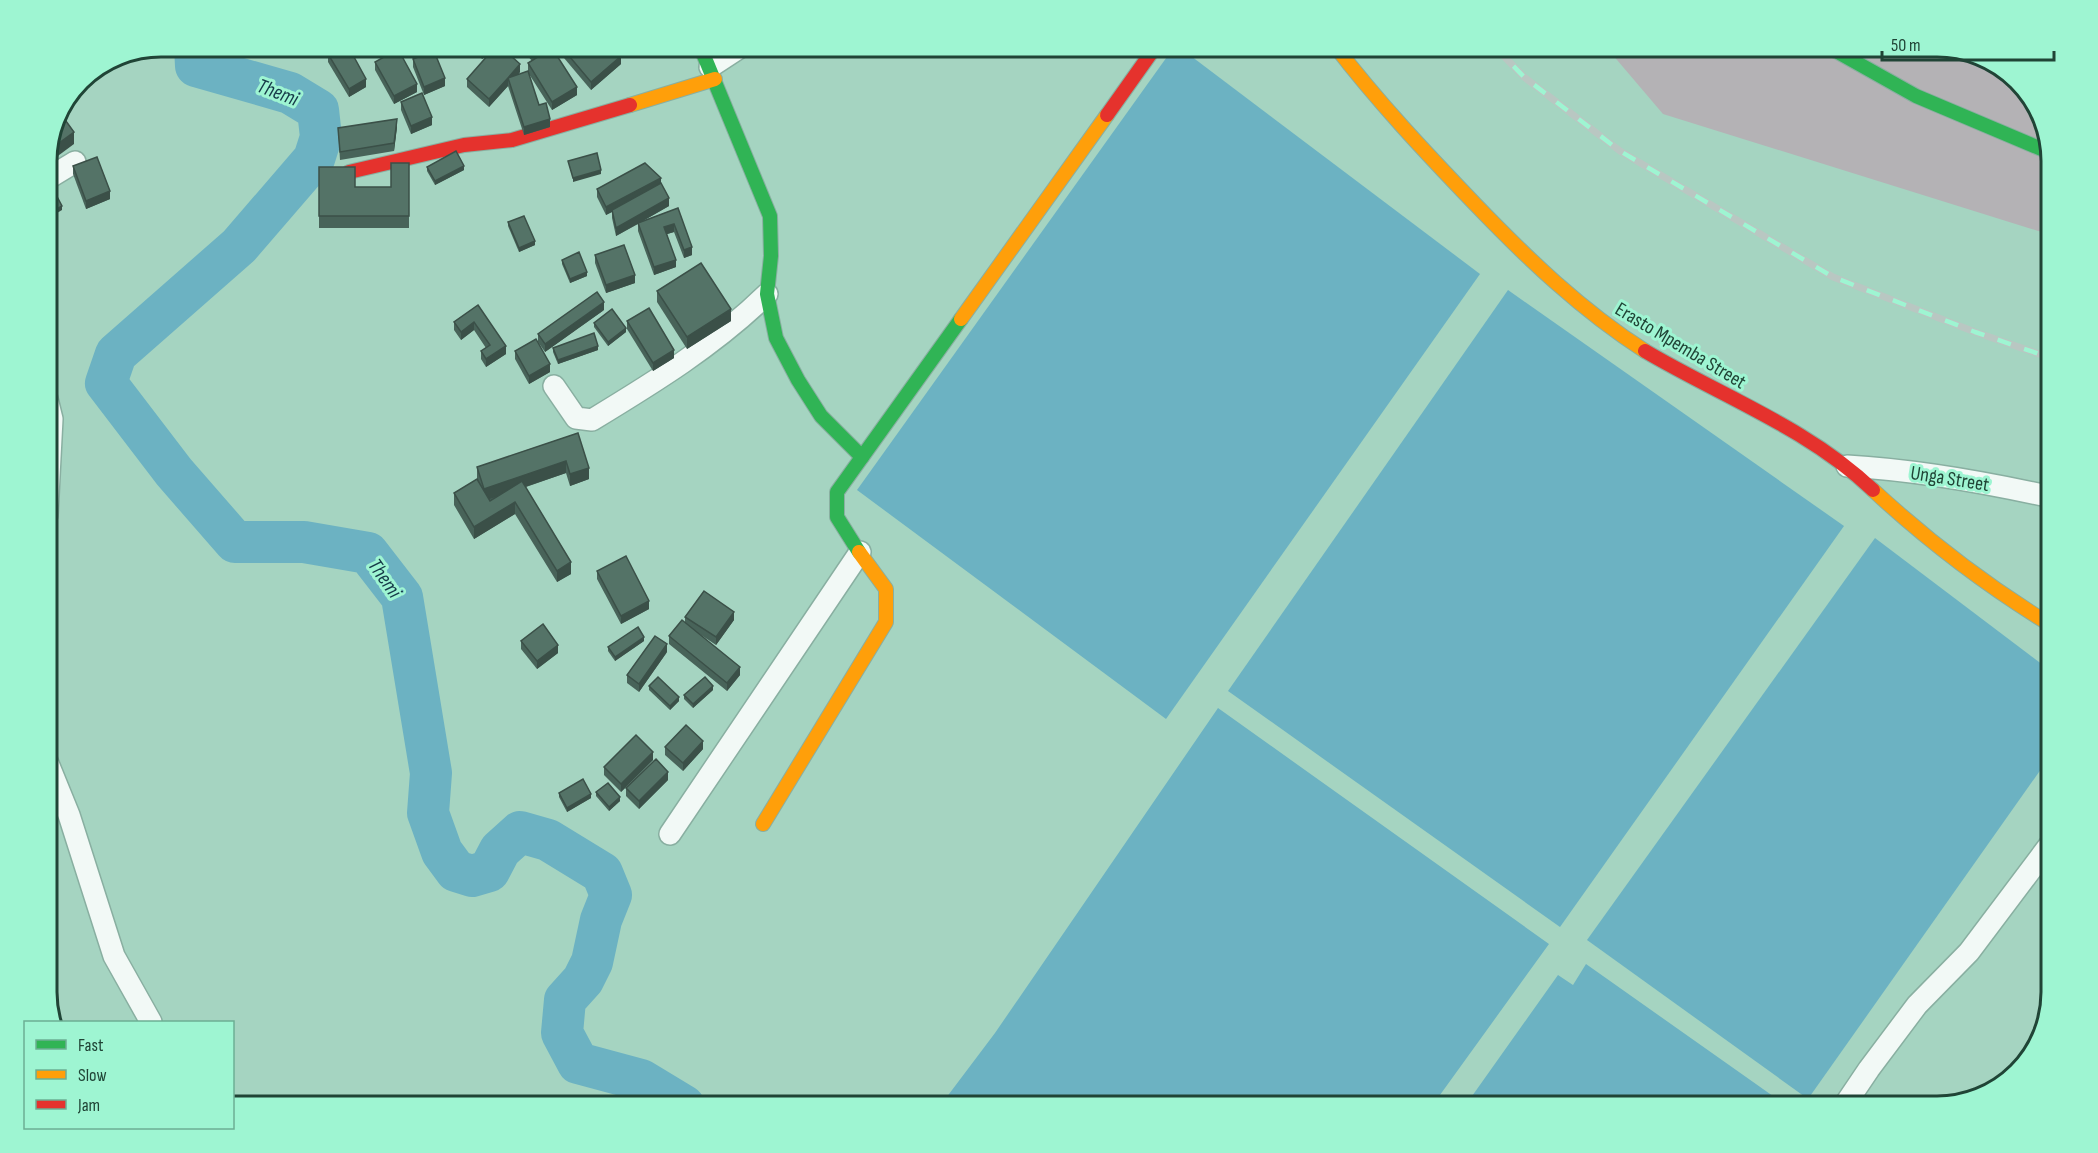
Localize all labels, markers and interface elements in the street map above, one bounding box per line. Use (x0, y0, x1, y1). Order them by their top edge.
scale bar (1882, 24, 2054, 62)
text: 50 m (1891, 35, 1921, 56)
water label: Themi (254, 73, 303, 112)
street label: Erasto Mpemba Street (1611, 297, 1750, 394)
street label: Unga Street (1909, 461, 1991, 497)
water label: Themi (362, 554, 408, 604)
legend (24, 1021, 234, 1129)
text: Fast (78, 1035, 104, 1056)
text: Slow (78, 1065, 107, 1086)
text: Jam (77, 1095, 100, 1116)

